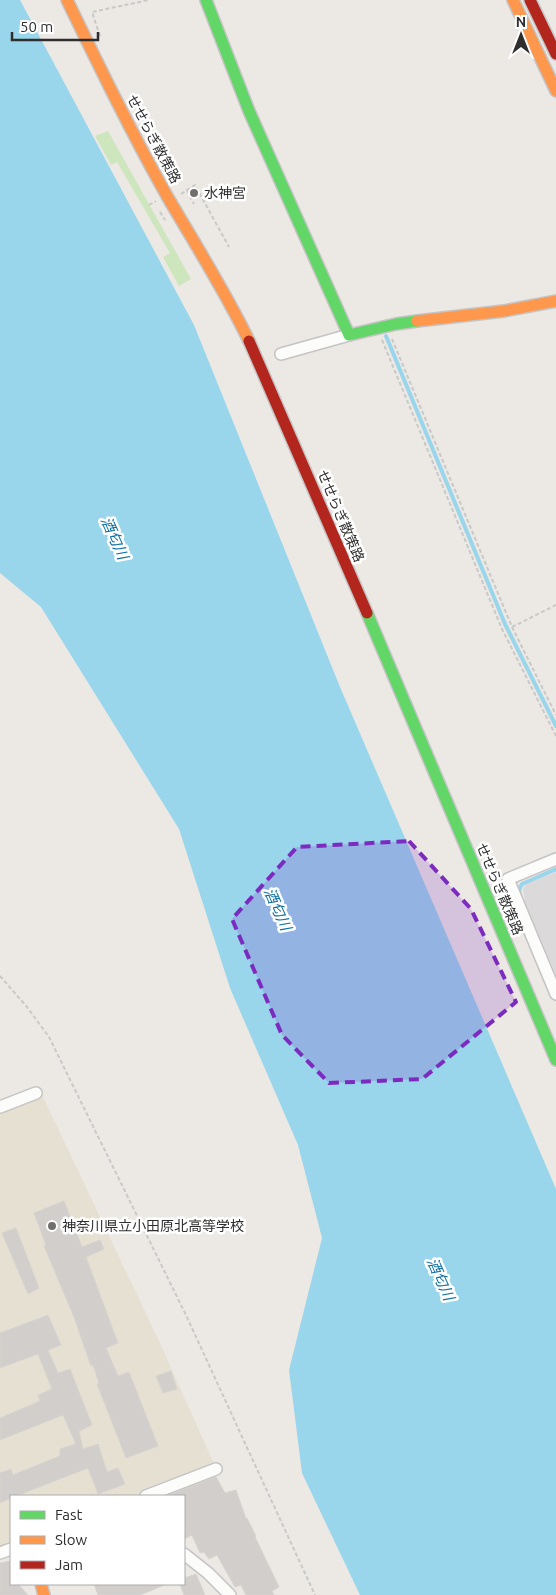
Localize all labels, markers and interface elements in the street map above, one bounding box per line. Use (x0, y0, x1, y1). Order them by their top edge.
scale bar (12, 10, 99, 42)
north arrow (496, 10, 546, 60)
text: N (516, 14, 526, 30)
text: 50 m (20, 18, 53, 35)
street label: せせらぎ散策路 (124, 92, 184, 186)
place label: 水神宮 (204, 185, 246, 201)
marker: 水神宮 (188, 187, 200, 199)
street label: せせらぎ散策路 (314, 468, 368, 564)
water label: 酒匂川 (98, 514, 133, 564)
street label: せせらぎ散策路 (473, 841, 527, 937)
water label: 酒匂川 (261, 885, 296, 935)
place label: 神奈川県立小田原北高等学校 (62, 1218, 244, 1234)
marker: 神奈川県立小田原北高等学校 (46, 1220, 58, 1232)
water label: 酒匂川 (424, 1255, 459, 1305)
legend (10, 1495, 185, 1585)
text: Fast (55, 1506, 83, 1523)
text: Slow (55, 1531, 88, 1548)
text: Jam (55, 1556, 83, 1573)

